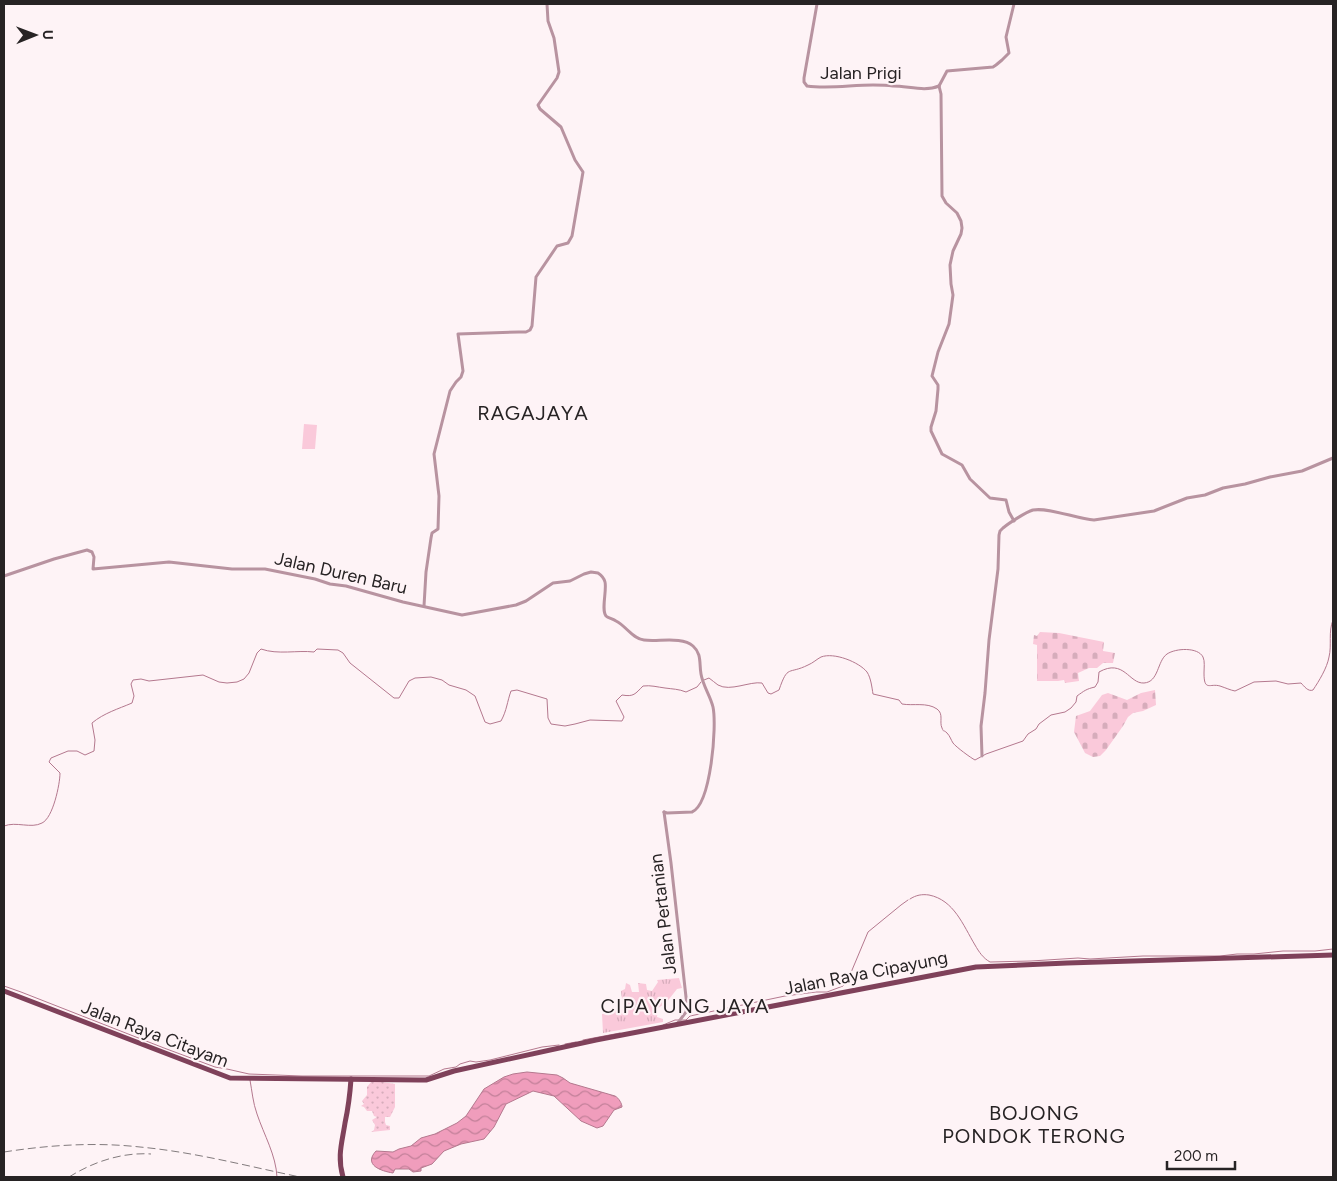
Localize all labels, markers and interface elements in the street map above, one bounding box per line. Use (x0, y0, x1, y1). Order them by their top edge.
north arrow (10, 10, 60, 60)
text: U (39, 30, 56, 40)
street label: Jalan Prigi (820, 62, 902, 84)
district label: RAGAJAYA (477, 401, 589, 425)
street label: Jalan Duren Baru (273, 547, 409, 599)
street label: Jalan Pertanian (645, 852, 681, 976)
street label: Jalan Raya Cipayung (782, 946, 950, 1000)
district label: CIPAYUNG JAYA (601, 994, 769, 1018)
street label: Jalan Raya Citayam (78, 996, 232, 1072)
district label: BOJONG PONDOK TERONG (942, 1101, 1126, 1148)
scale bar (1167, 1138, 1234, 1170)
text: 200 m (1174, 1147, 1218, 1165)

